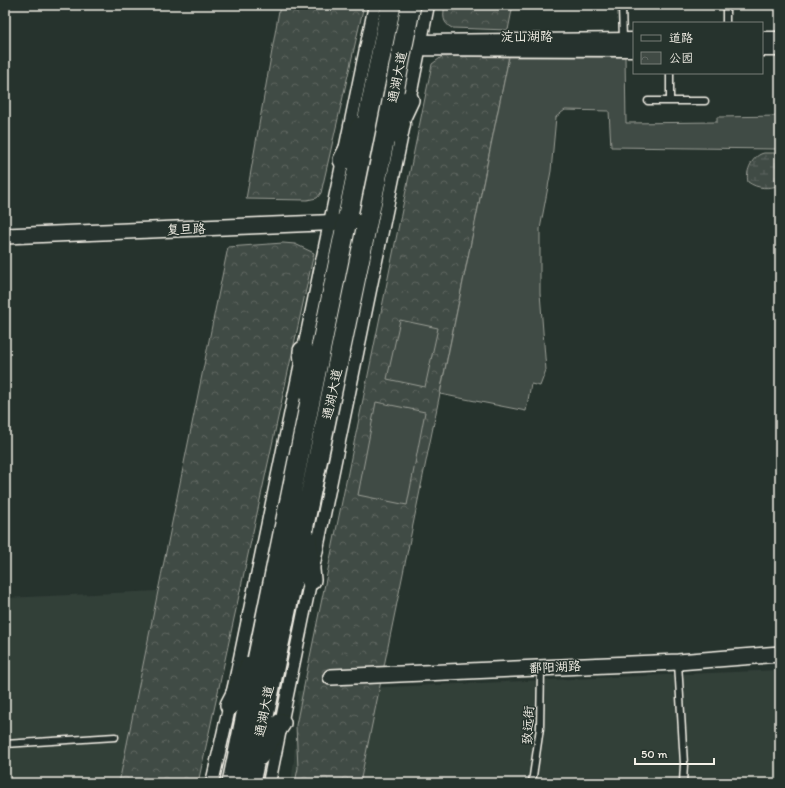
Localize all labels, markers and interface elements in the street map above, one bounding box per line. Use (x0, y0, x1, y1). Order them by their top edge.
legend (633, 22, 763, 74)
street label: 淀山湖路 (501, 29, 553, 44)
text: 道路 (669, 31, 693, 45)
street label: 通湖大道 (385, 50, 409, 104)
text: 公园 (669, 51, 693, 65)
street label: 复旦路 (166, 221, 206, 237)
street label: 通湖大道 (319, 367, 345, 421)
street label: 鄱阳湖路 (529, 658, 581, 676)
street label: 通湖大道 (252, 684, 276, 738)
street label: 致远街 (519, 705, 537, 745)
scale bar (635, 740, 714, 766)
text: 50 m (641, 747, 667, 761)

